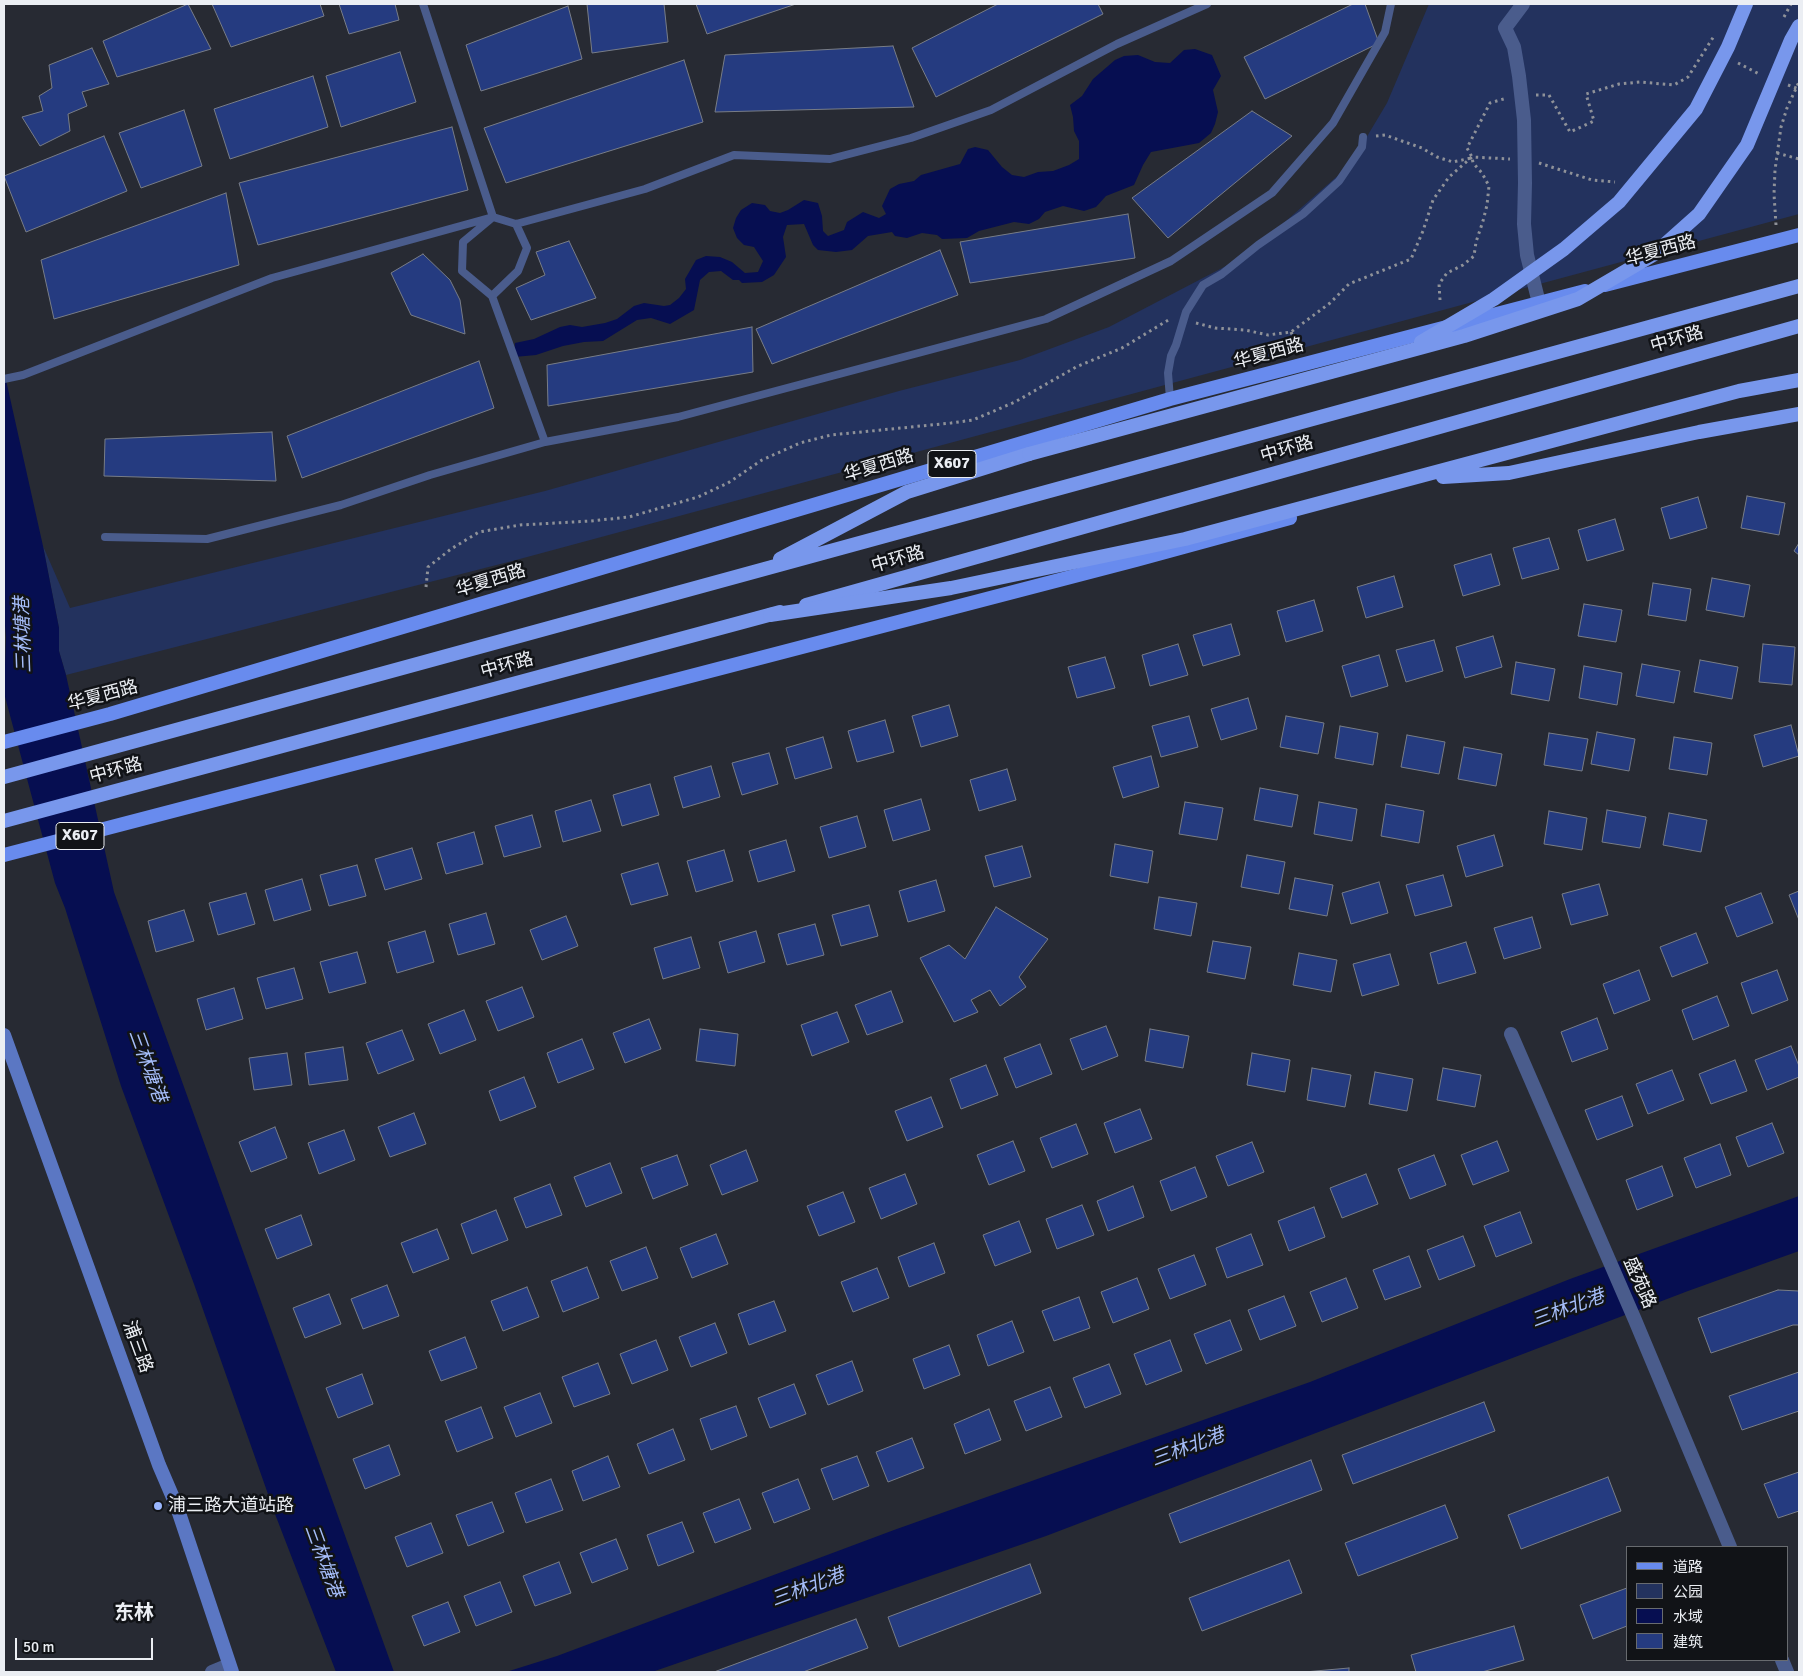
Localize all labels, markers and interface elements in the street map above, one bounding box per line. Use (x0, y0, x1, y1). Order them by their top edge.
street label: 华夏西路 (1623, 231, 1699, 271)
street label: 中环路 (1648, 322, 1706, 358)
street label: 华夏西路 (1231, 334, 1307, 374)
street label: 中环路 (1258, 432, 1316, 468)
street label: 华夏西路 (841, 445, 917, 487)
road number: X607 (928, 450, 976, 478)
street label: 中环路 (869, 542, 927, 578)
street label: 华夏西路 (453, 560, 529, 602)
water label: 三林塘港 (11, 597, 37, 673)
street label: 中环路 (478, 649, 536, 683)
street label: 华夏西路 (65, 676, 141, 716)
street label: 中环路 (87, 754, 145, 788)
road number: X607 (56, 822, 104, 849)
water label: 三林塘港 (123, 1026, 171, 1106)
street label: 盛苑路 (1618, 1254, 1660, 1312)
water label: 三林北港 (1528, 1285, 1608, 1333)
street label: 浦三路 (118, 1318, 156, 1376)
water label: 三林北港 (1148, 1424, 1228, 1472)
place label: 浦三路大道站路 (168, 1495, 294, 1517)
marker: 浦三路大道站路 (152, 1500, 164, 1512)
water label: 三林塘港 (299, 1521, 347, 1601)
legend (1626, 1546, 1788, 1661)
text: 道路 (1673, 1558, 1703, 1576)
water label: 三林北港 (768, 1564, 848, 1612)
text: 公园 (1673, 1583, 1703, 1601)
district label: 东林 (114, 1602, 154, 1626)
text: 水域 (1673, 1608, 1703, 1626)
scale bar (18, 1628, 155, 1660)
text: 建筑 (1673, 1633, 1703, 1651)
text: 50 m (23, 1638, 54, 1656)

